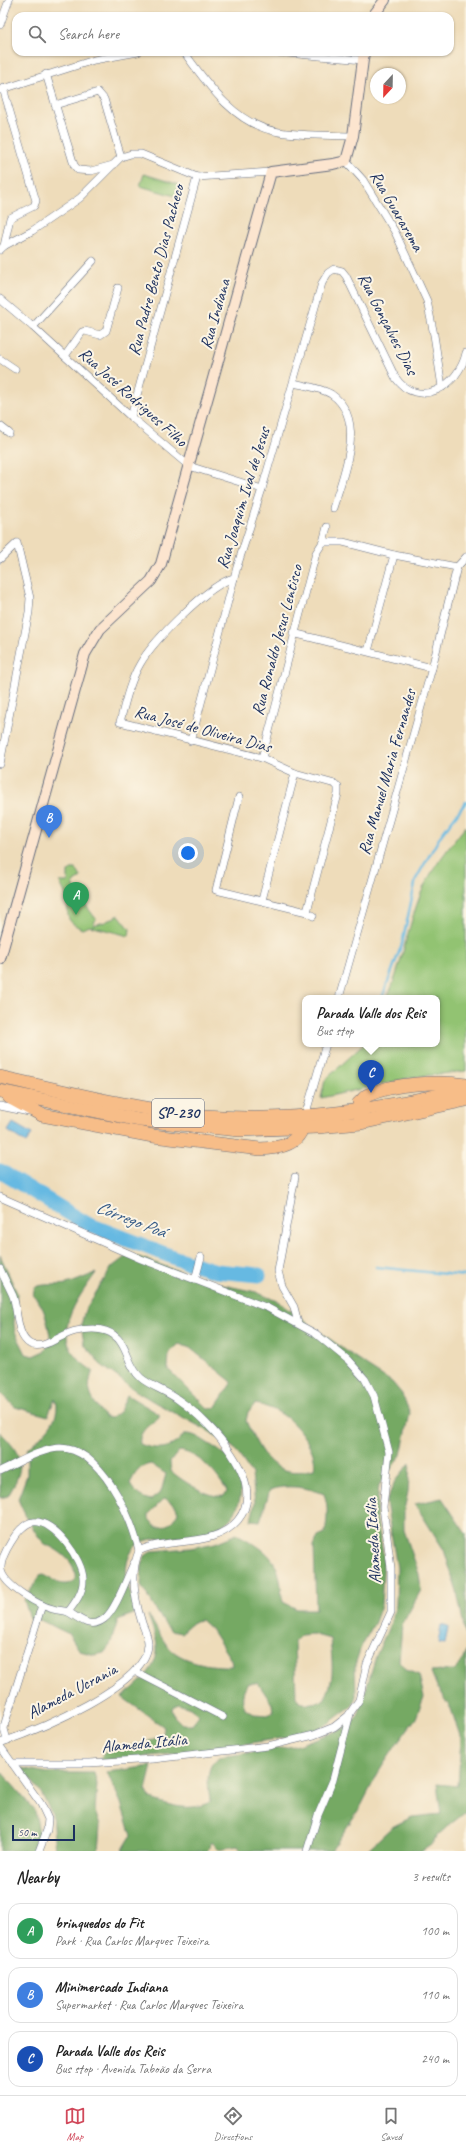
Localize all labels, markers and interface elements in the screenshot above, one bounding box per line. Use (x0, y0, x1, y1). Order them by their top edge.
search box (12, 12, 454, 56)
icon: search (26, 23, 48, 45)
text: Search here (58, 25, 119, 44)
north arrow (370, 68, 406, 104)
street label: Rua Guararema (366, 167, 429, 256)
street label: Rua Padre Bento Dias Pacheco (123, 180, 189, 358)
street label: Rua Gonçalves Dias (353, 270, 424, 380)
street label: Rua Indiana (195, 275, 235, 351)
street label: Rua José Rodrigues Filho (74, 343, 192, 452)
street label: Rua Joaquim Ival de Jesus (212, 423, 275, 571)
street label: Rua Ronaldo Jesus Lentisco (247, 561, 307, 718)
street label: Rua Manuel Maria Fernandes (353, 686, 421, 857)
street label: Rua José de Oliveira Dias (132, 701, 275, 758)
pin: B (36, 805, 62, 838)
your location (178, 843, 198, 863)
pin: A (63, 882, 89, 915)
popup (302, 995, 440, 1047)
text: Parada Valle dos Reis (316, 1004, 426, 1023)
text: Bus stop (316, 1023, 354, 1039)
pin: C (358, 1060, 384, 1093)
road number: SP-230 (152, 1099, 204, 1127)
water label: Córrego Poá (93, 1196, 173, 1244)
street label: Alameda Itália (360, 1497, 386, 1584)
street label: Alameda Ucrania (24, 1658, 122, 1723)
street label: Alameda Itália (101, 1729, 189, 1757)
scale bar (12, 1823, 75, 1842)
text: 50 m (18, 1825, 37, 1839)
text: Nearby (16, 1867, 59, 1888)
text: 3 results (412, 1869, 450, 1885)
text: brinquedos do Fit (55, 1914, 143, 1933)
text: A (27, 1923, 33, 1939)
text: 100 m (421, 1923, 449, 1939)
text: Park · Rua Carlos Marques Teixeira (55, 1933, 208, 1949)
text: Minimercado Indiana (55, 1978, 167, 1997)
text: B (27, 1987, 33, 2003)
text: 110 m (421, 1987, 449, 2003)
text: Supermarket · Rua Carlos Marques Teixeira (55, 1997, 243, 2013)
text: Parada Valle dos Reis (55, 2042, 164, 2061)
text: C (27, 2051, 33, 2067)
text: 240 m (421, 2051, 449, 2067)
text: Bus stop · Avenida Taboão da Serra (55, 2061, 211, 2077)
tab: Map (64, 2105, 86, 2143)
tab: Directions (214, 2105, 252, 2143)
tab: Saved (380, 2105, 402, 2143)

